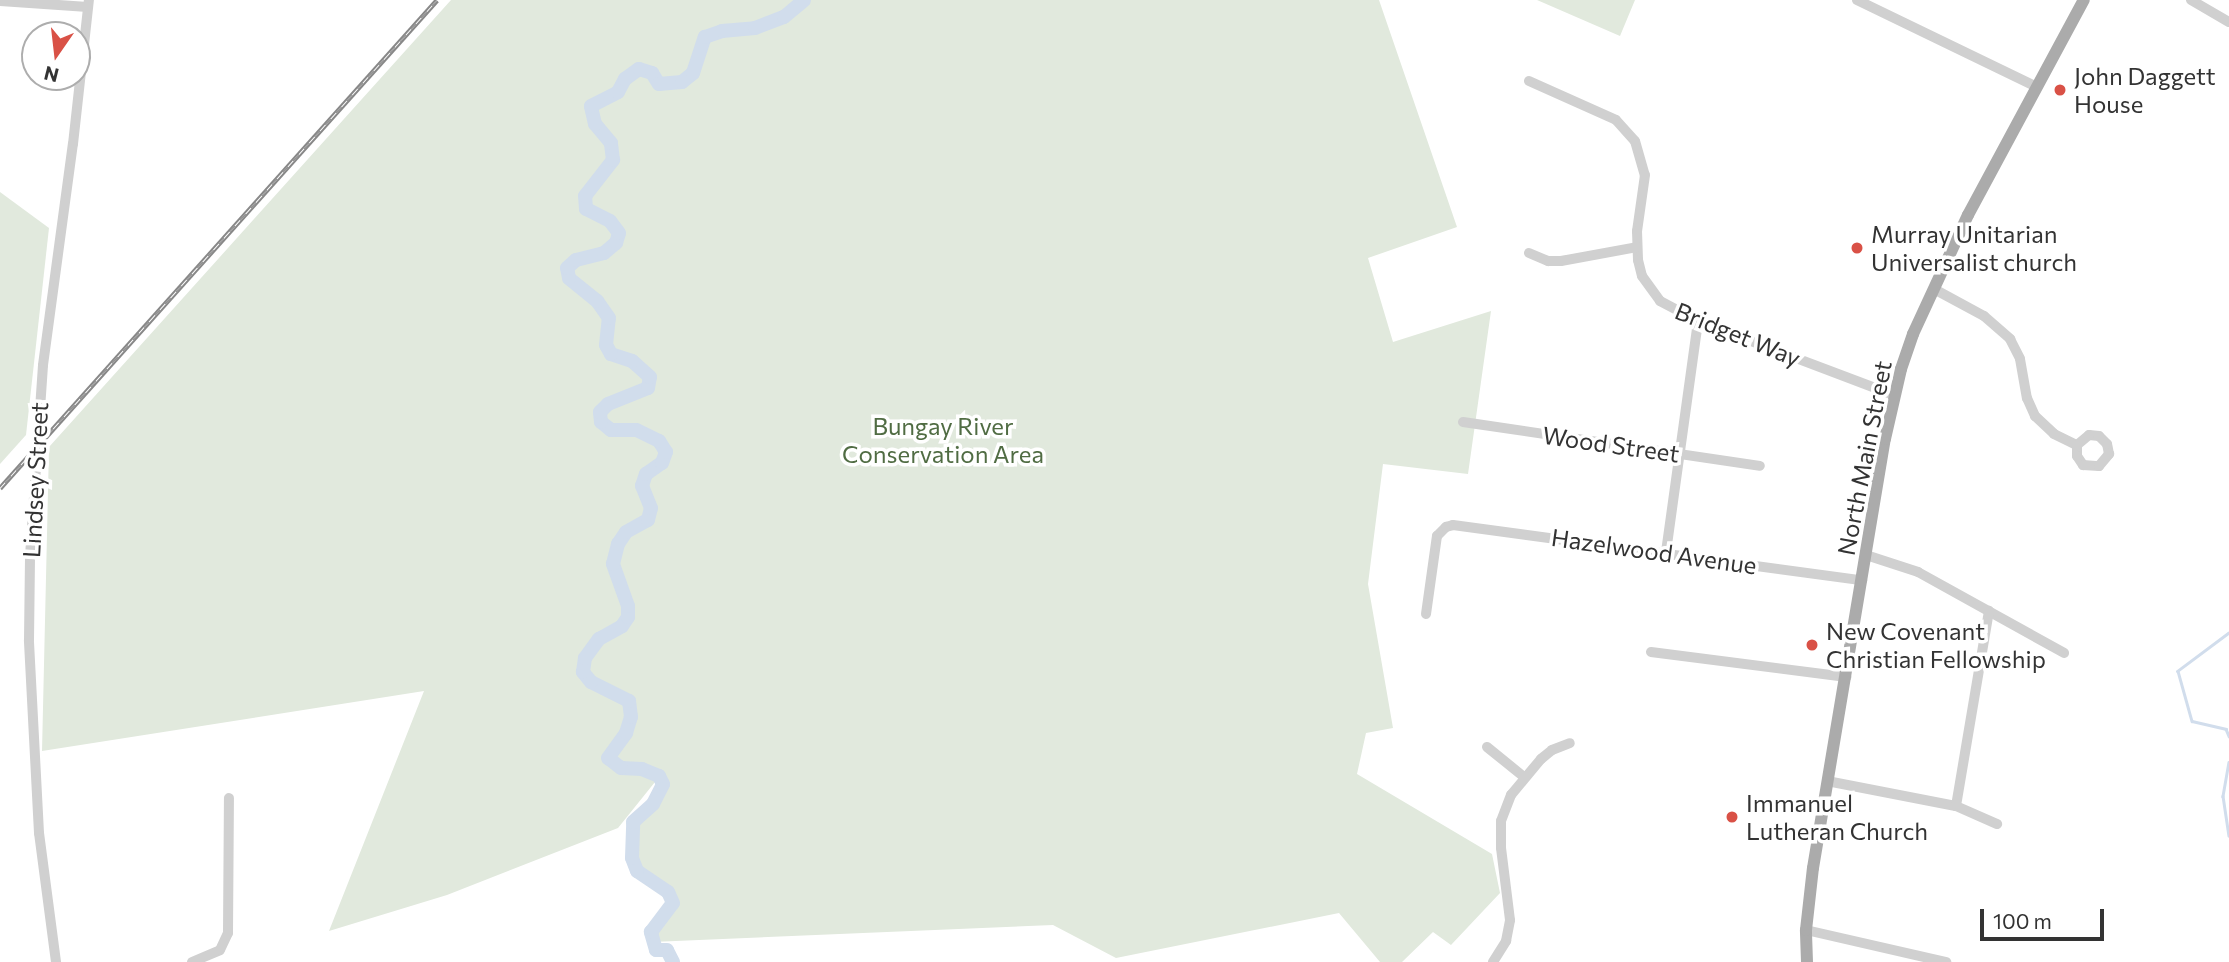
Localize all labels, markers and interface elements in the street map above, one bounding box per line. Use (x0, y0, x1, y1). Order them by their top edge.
north arrow (21, 21, 91, 91)
text: N (42, 62, 61, 88)
place label: John Daggett House (2074, 62, 2216, 118)
marker: John Daggett House (2052, 82, 2068, 98)
place label: Murray Unitarian Universalist church (1871, 220, 2077, 276)
marker: Murray Unitarian Universalist church (1849, 240, 1865, 256)
street label: Bridget Way (1671, 296, 1805, 372)
street label: North Main Street (1831, 358, 1897, 558)
street label: Lindsey Street (17, 402, 53, 558)
park label: Bungay River Conservation Area (842, 412, 1044, 468)
street label: Wood Street (1541, 420, 1681, 468)
street label: Hazelwood Avenue (1549, 522, 1759, 580)
place label: New Covenant Christian Fellowship (1826, 617, 2046, 673)
marker: New Covenant Christian Fellowship (1804, 637, 1820, 653)
place label: Immanuel Lutheran Church (1746, 789, 1928, 845)
marker: Immanuel Lutheran Church (1724, 809, 1740, 825)
scale bar (1984, 895, 2108, 939)
text: 100 m (1993, 908, 2052, 933)

